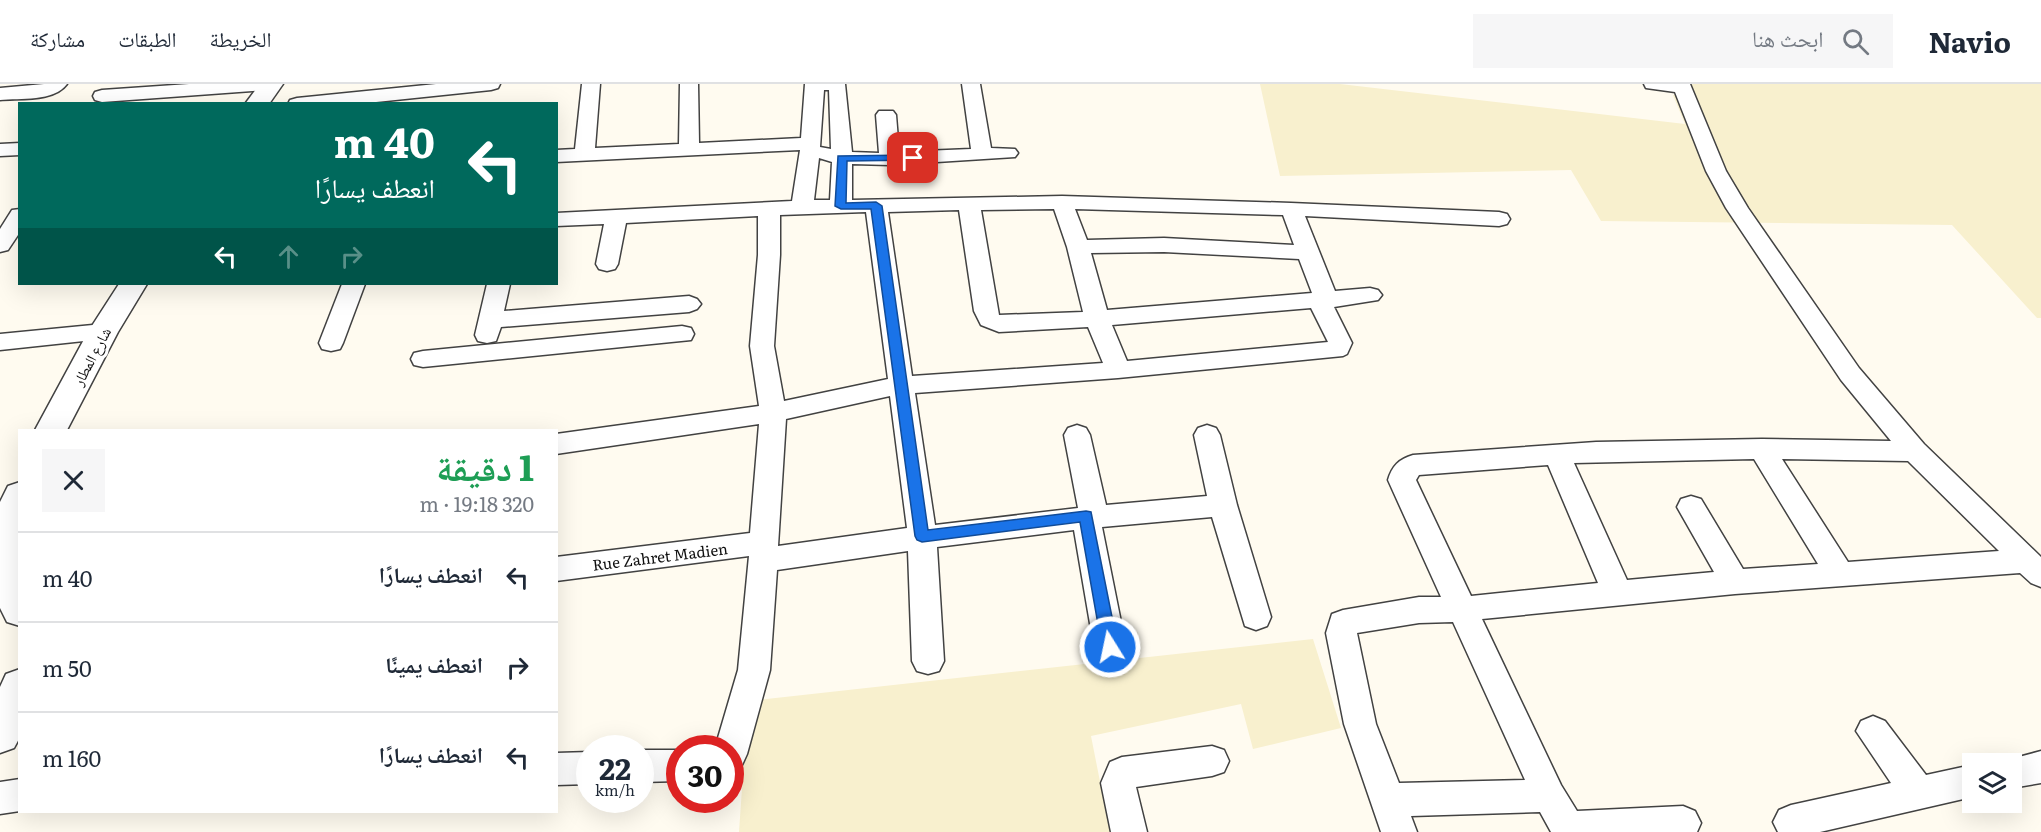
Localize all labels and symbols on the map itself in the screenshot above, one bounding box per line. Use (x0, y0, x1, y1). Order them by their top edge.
pin (887, 132, 938, 183)
street label: شارع المطار (65, 322, 116, 390)
street label: Rue Zahret Madien (591, 536, 729, 576)
position arrow (1078, 615, 1142, 679)
speed limit sign: 30 (666, 735, 744, 813)

